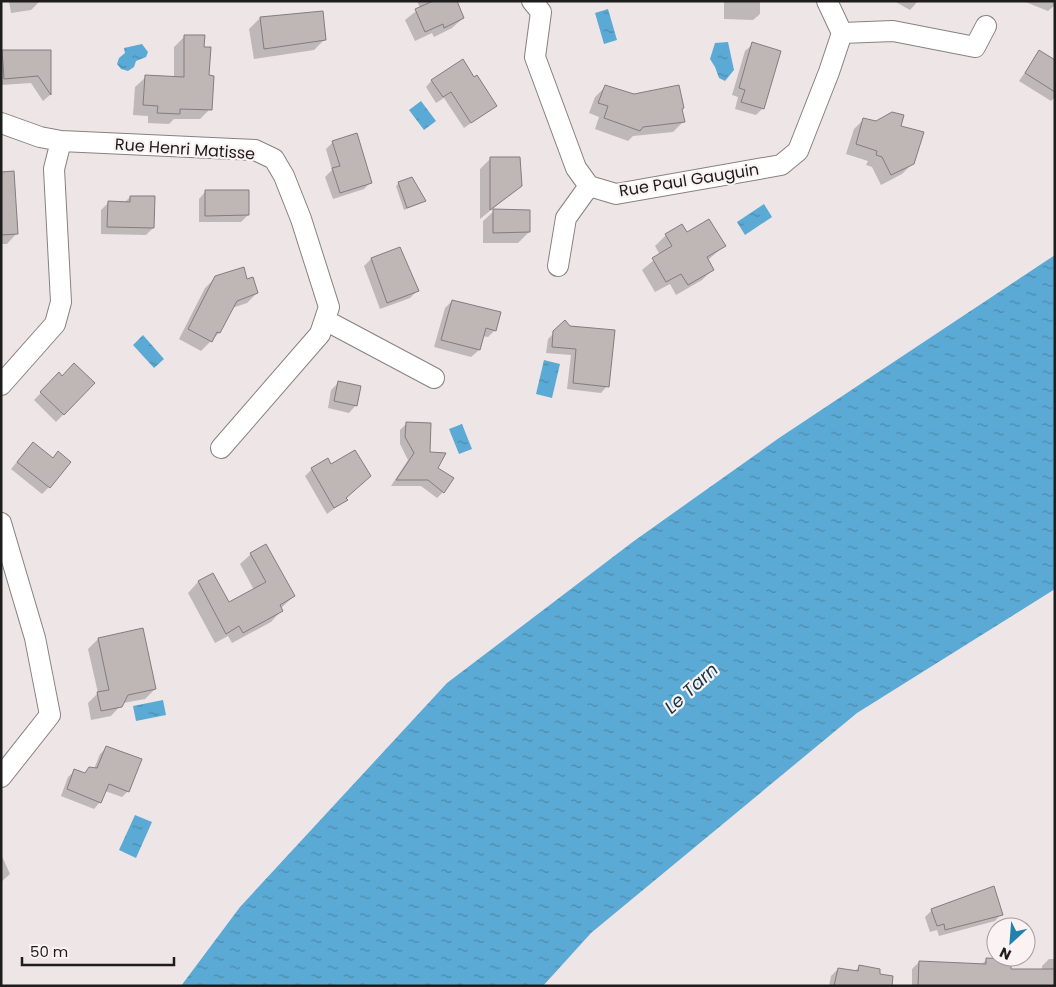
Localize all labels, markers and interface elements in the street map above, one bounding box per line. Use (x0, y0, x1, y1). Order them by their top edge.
street label: Rue Henri Matisse (114, 133, 256, 165)
street label: Rue Paul Gauguin (617, 158, 761, 202)
water label: Le Tarn (659, 657, 723, 719)
north arrow (986, 917, 1036, 967)
scale bar (22, 934, 175, 966)
text: 50 m (30, 941, 68, 962)
text: N (996, 942, 1014, 965)

